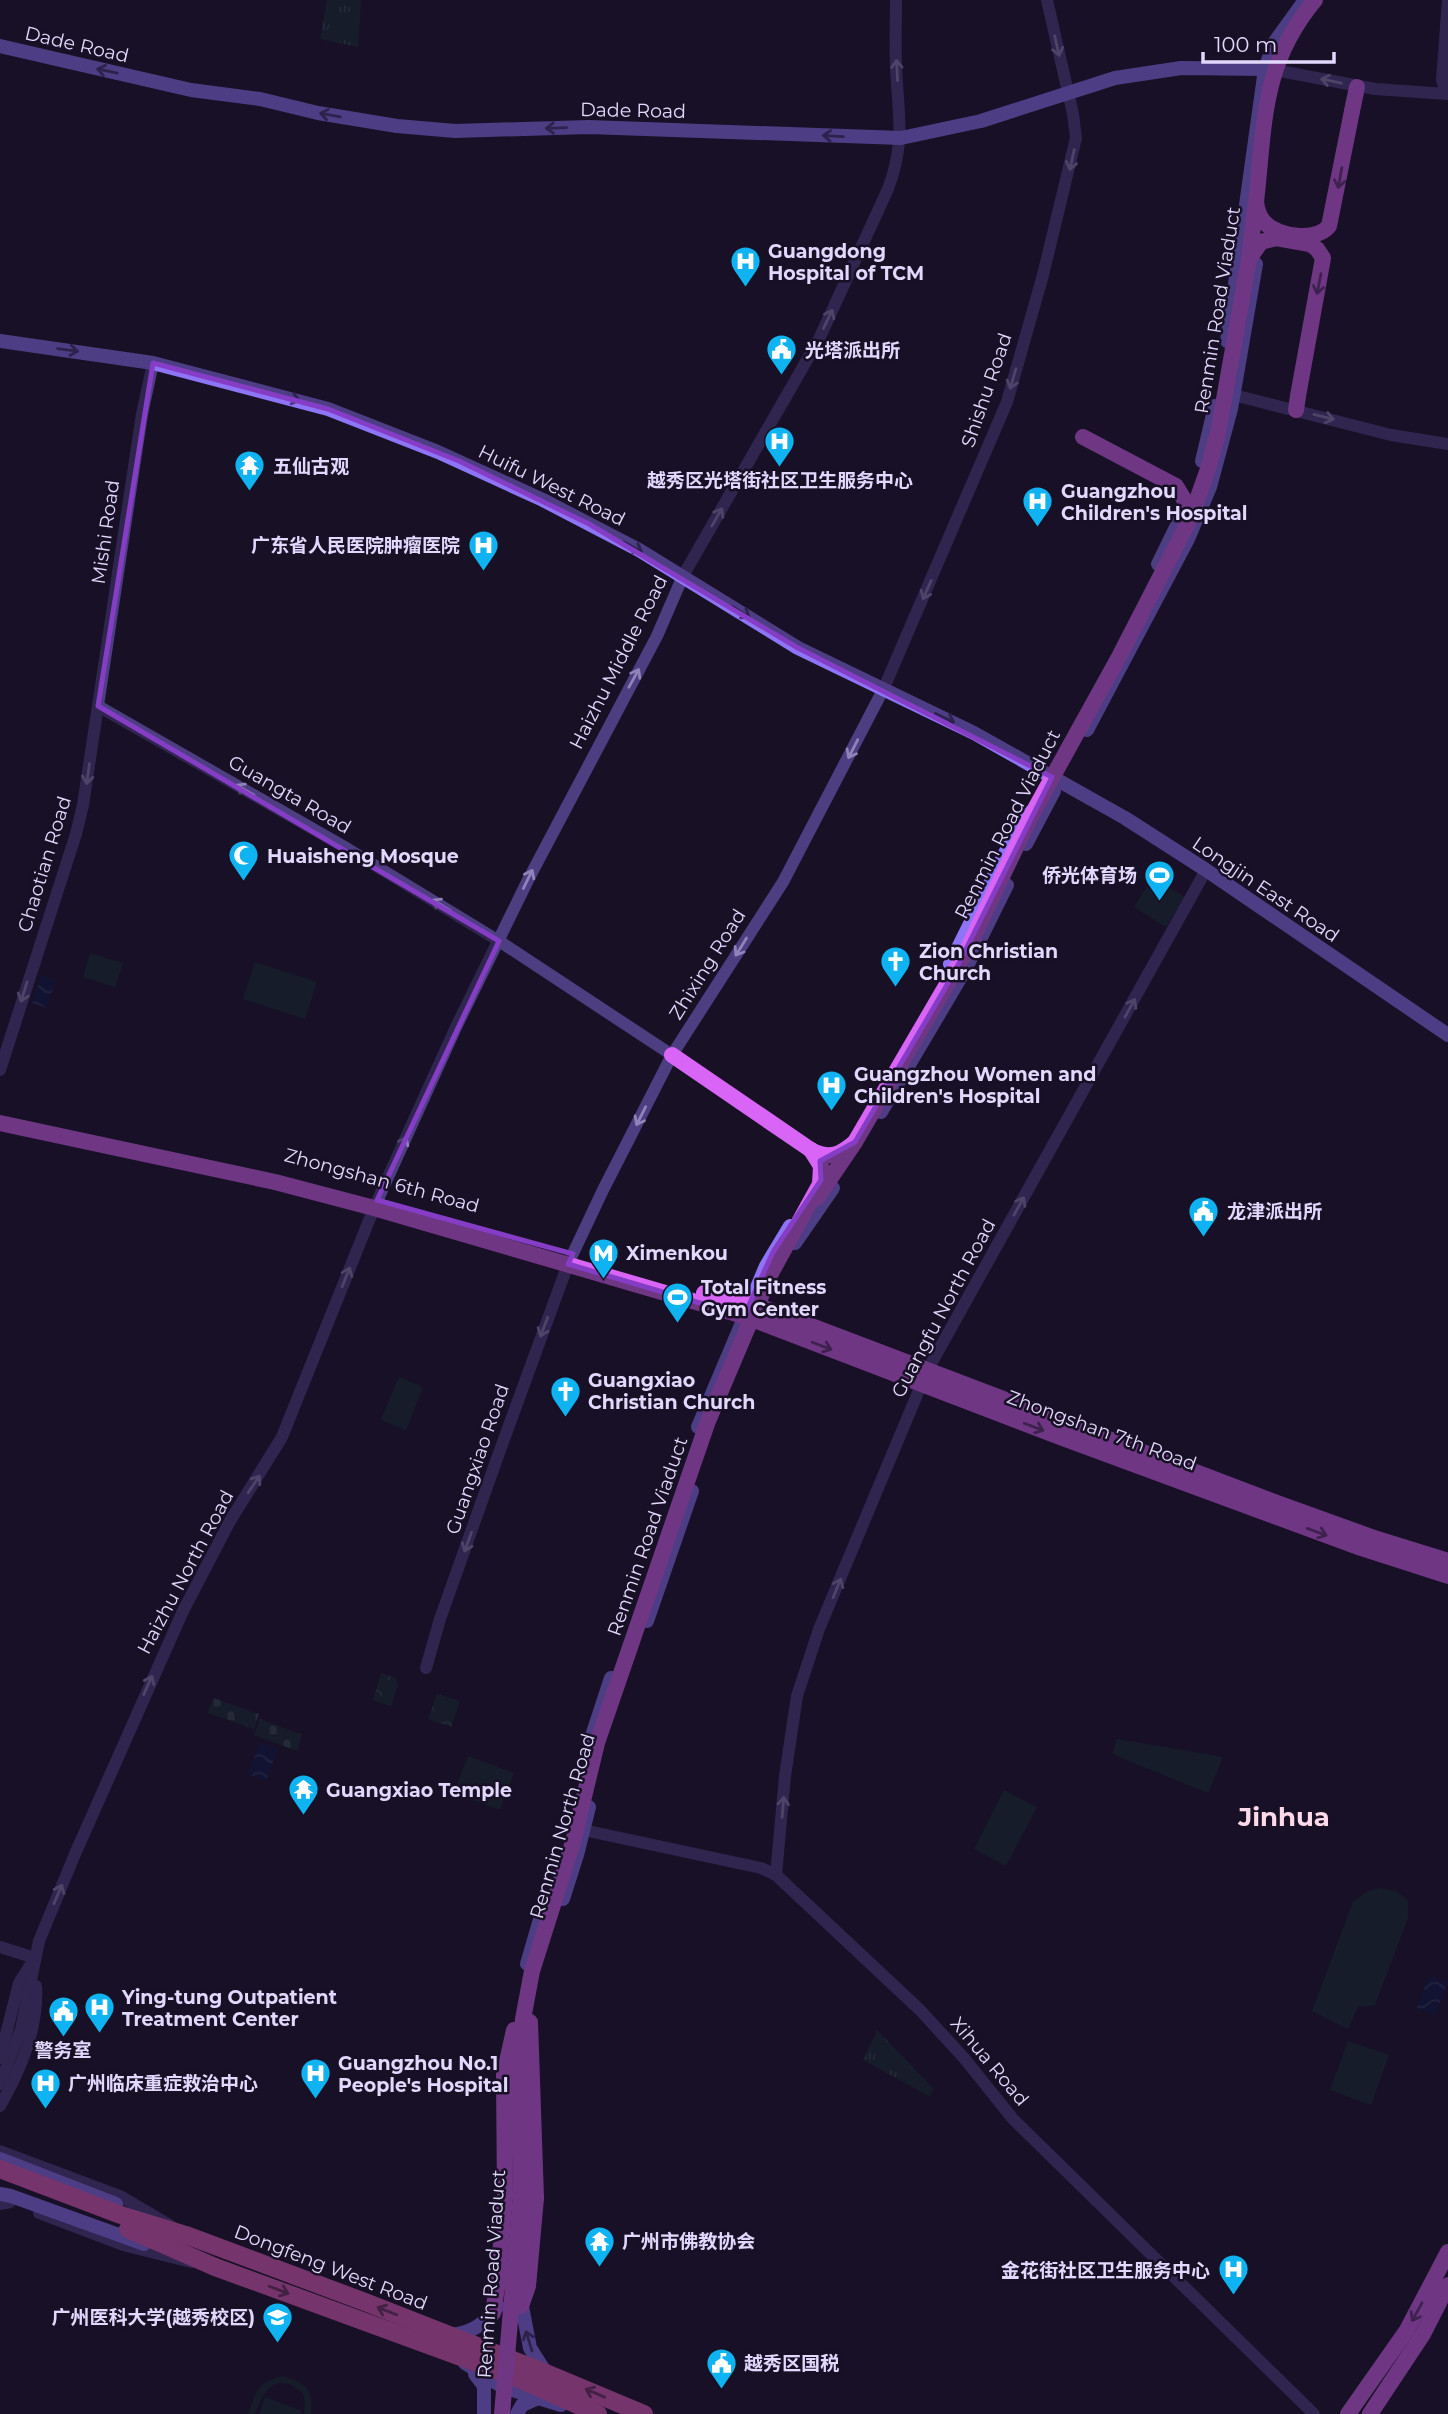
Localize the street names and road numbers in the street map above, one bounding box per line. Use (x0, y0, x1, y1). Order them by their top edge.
street label: Dade Road (23, 21, 131, 68)
street label: Dade Road (580, 98, 686, 123)
street label: Renmin Road Viaduct (1190, 205, 1245, 415)
street label: Shishu Road (956, 330, 1017, 450)
street label: Huifu West Road (475, 440, 629, 531)
street label: Mishi Road (87, 478, 124, 586)
street label: Haizhu Middle Road (565, 571, 672, 753)
street label: Renmin Road Viaduct (950, 726, 1065, 923)
street label: Guangta Road (224, 750, 355, 839)
street label: Chaotian Road (13, 793, 76, 935)
street label: Longjin East Road (1188, 832, 1344, 947)
street label: Zhixing Road (664, 905, 751, 1024)
street label: Zhongshan 6th Road (282, 1143, 482, 1218)
street label: Guangfu North Road (887, 1215, 1000, 1402)
street label: Guangxiao Road (441, 1381, 514, 1537)
street label: Zhongshan 7th Road (1004, 1385, 1200, 1476)
street label: Renmin Road Viaduct (603, 1433, 692, 1639)
street label: Haizhu North Road (132, 1486, 238, 1658)
street label: Renmin North Road (525, 1731, 600, 1921)
street label: Xihua Road (946, 2012, 1033, 2110)
street label: Renmin Road Viaduct (473, 2169, 510, 2379)
street label: Dongfeng West Road (231, 2220, 431, 2315)

